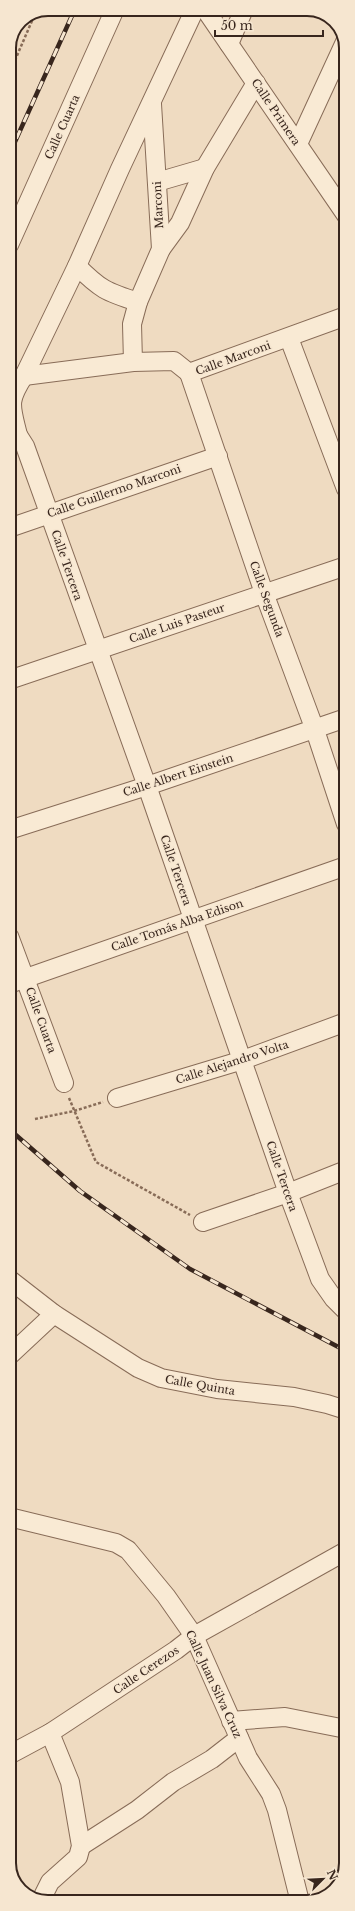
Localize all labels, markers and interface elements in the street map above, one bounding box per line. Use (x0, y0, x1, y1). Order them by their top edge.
scale bar (215, 12, 323, 38)
text: 50 m (221, 18, 253, 33)
street label: Calle Primera (249, 76, 304, 149)
street label: Calle Cuarta (42, 92, 83, 162)
street label: Marconi (150, 181, 166, 229)
street label: Calle Marconi (193, 338, 273, 378)
street label: Calle Guillermo Marconi (45, 461, 183, 521)
street label: Calle Tercera (48, 528, 86, 603)
street label: Calle Segunda (247, 559, 288, 640)
street label: Calle Luis Pasteur (127, 600, 227, 646)
street label: Calle Albert Einstein (121, 750, 235, 799)
street label: Calle Tercera (157, 833, 195, 908)
street label: Calle Tomás Alba Edison (109, 896, 245, 954)
street label: Calle Cuarta (23, 985, 60, 1056)
street label: Calle Alejandro Volta (174, 1037, 291, 1087)
street label: Calle Tercera (263, 1139, 301, 1214)
street label: Calle Quinta (164, 1372, 237, 1398)
street label: Calle Juan Silva Cruz (183, 1628, 245, 1740)
street label: Calle Cerezos (110, 1643, 182, 1697)
north arrow (303, 1859, 343, 1899)
text: N (324, 1867, 341, 1883)

